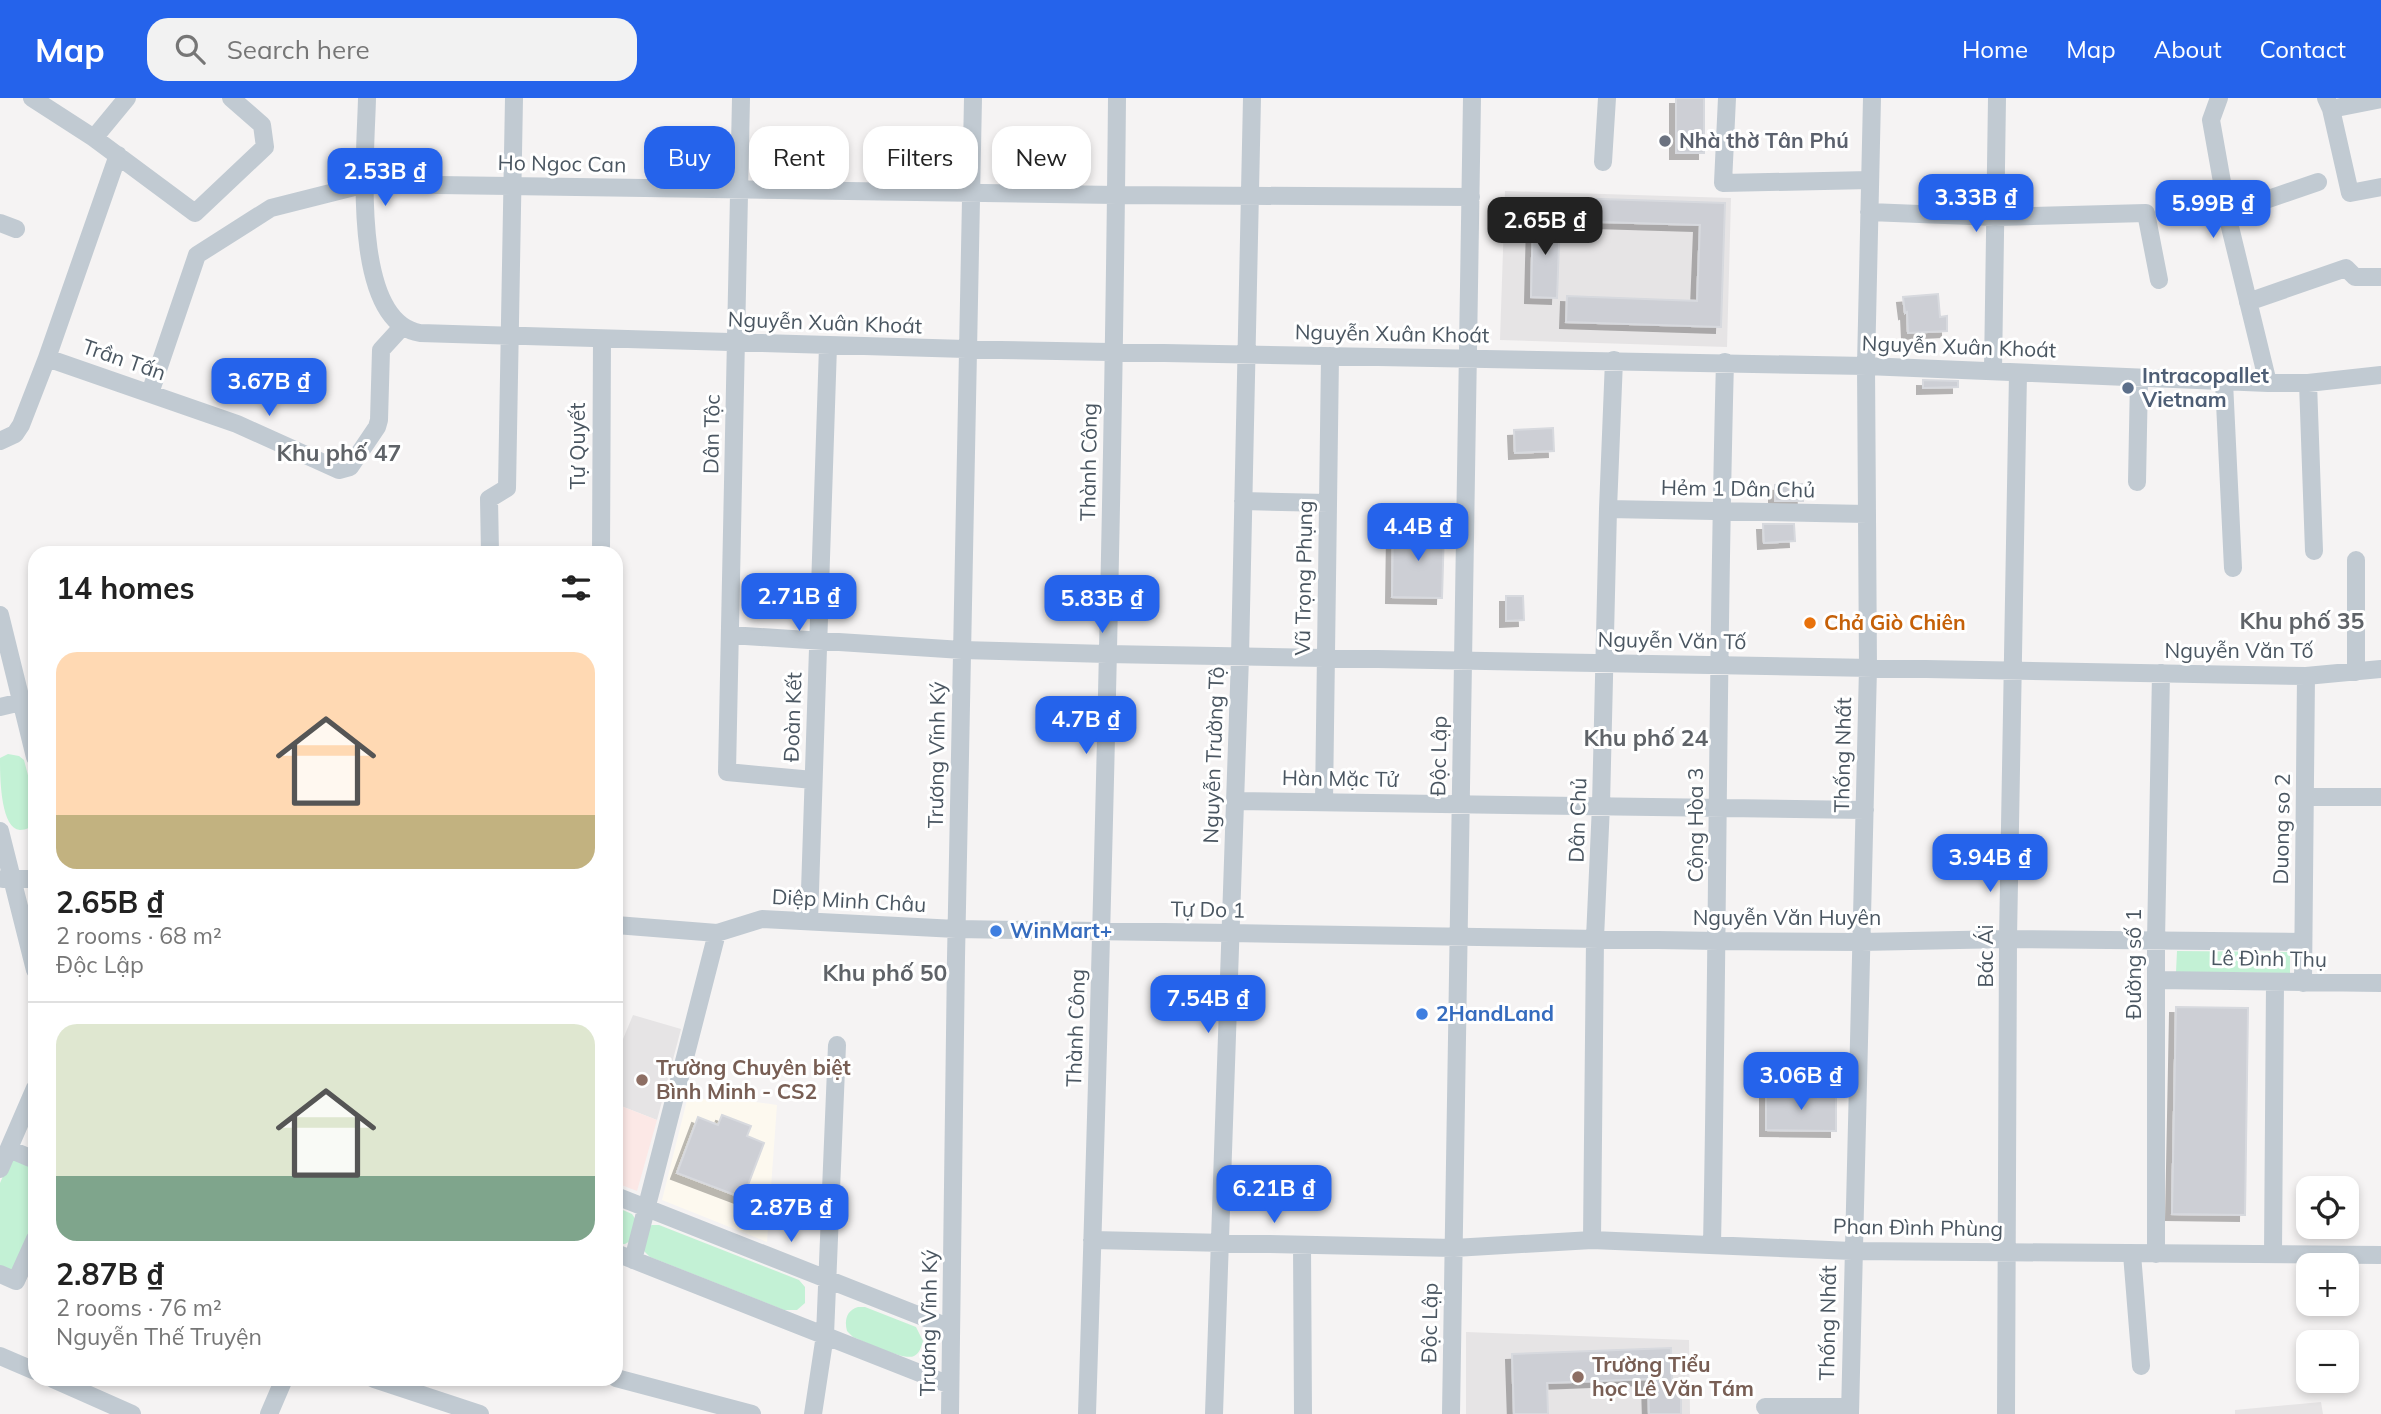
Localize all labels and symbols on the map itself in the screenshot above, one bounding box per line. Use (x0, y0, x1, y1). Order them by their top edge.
place label: Nhà thờ Tân Phú (1679, 127, 1849, 153)
marker: Nhà thờ Tân Phú (1657, 133, 1673, 149)
pin: 2.53B ₫ (320, 148, 450, 208)
street label: Ho Ngoc Can (497, 149, 627, 177)
pin: 3.33B ₫ (1911, 174, 2041, 234)
pin: 5.99B ₫ (2148, 180, 2278, 240)
pin: 2.65B ₫ (1480, 198, 1610, 257)
street label: Nguyễn Xuân Khoát (727, 306, 923, 338)
street label: Nguyễn Xuân Khoát (1295, 318, 1489, 348)
street label: Nguyễn Xuân Khoát (1861, 330, 2057, 362)
street label: Trần Tấn (79, 333, 170, 385)
pin: 3.67B ₫ (204, 358, 334, 418)
place label: Intracopallet Vietnam (2141, 362, 2269, 412)
marker: Intracopallet Vietnam (2120, 380, 2136, 396)
street label: Dân Tộc (697, 394, 725, 474)
street label: Tự Quyết (564, 403, 590, 489)
street label: Thành Công (1074, 403, 1102, 521)
district label: Khu phố 47 (277, 438, 401, 467)
street label: Hẻm 1 Dân Chủ (1661, 474, 1815, 502)
street label: Vũ Trọng Phụng (1289, 500, 1317, 656)
pin: 4.4B ₫ (1361, 504, 1475, 563)
pin: 2.71B ₫ (734, 574, 864, 633)
pin: 5.83B ₫ (1037, 575, 1167, 635)
district label: Khu phố 35 (2240, 606, 2364, 635)
place label: Chả Giò Chiên (1824, 609, 1966, 635)
marker: Chả Giò Chiên (1802, 615, 1818, 631)
street label: Nguyễn Văn Tố (1597, 626, 1747, 654)
street label: Nguyễn Văn Tố (2165, 637, 2313, 663)
street label: Nguyễn Trường Tộ (1197, 666, 1229, 844)
street label: Đoàn Kết (777, 672, 807, 762)
street label: Trương Vĩnh Ký (922, 681, 950, 829)
pin: 4.7B ₫ (1029, 696, 1143, 756)
street label: Thống Nhất (1828, 697, 1856, 813)
street label: Độc Lập (1424, 716, 1452, 796)
district label: Khu phố 24 (1584, 723, 1709, 752)
street label: Hàn Mặc Tử (1282, 764, 1399, 792)
street label: Cộng Hòa 3 (1682, 768, 1708, 882)
street label: Duong so 2 (2267, 773, 2295, 885)
street label: Dân Chủ (1563, 777, 1591, 863)
pin: 3.94B ₫ (1925, 834, 2055, 894)
street label: Diệp Minh Châu (771, 883, 927, 917)
street label: Tự Do 1 (1171, 895, 1246, 923)
street label: Nguyễn Văn Huyên (1693, 904, 1881, 930)
street label: Đường số 1 (2120, 909, 2146, 1019)
place label: WinMart+ (1010, 917, 1112, 943)
marker: WinMart+ (988, 923, 1004, 939)
street label: Bác Ái (1972, 924, 1998, 988)
street label: Lê Đình Thụ (2211, 944, 2327, 972)
district label: Khu phố 50 (823, 958, 947, 987)
street label: Thành Công (1060, 968, 1090, 1088)
pin: 7.54B ₫ (1143, 976, 1273, 1035)
place label: 2HandLand (1436, 1000, 1554, 1026)
marker: 2HandLand (1414, 1006, 1430, 1022)
pin: 3.06B ₫ (1736, 1052, 1866, 1112)
place label: Trường Chuyên biệt Bình Minh - CS2 (656, 1054, 851, 1104)
marker: Trường Chuyên biệt Bình Minh - CS2 (634, 1072, 650, 1088)
pin: 6.21B ₫ (1209, 1166, 1339, 1225)
pin: 2.87B ₫ (726, 1184, 856, 1244)
street label: Phan Đình Phùng (1833, 1213, 2003, 1241)
street label: Trương Vĩnh Ký (914, 1249, 942, 1397)
street label: Thống Nhất (1813, 1265, 1841, 1381)
street label: Độc Lập (1415, 1283, 1443, 1363)
place label: Trường Tiểu học Lê Văn Tám (1592, 1351, 1754, 1401)
marker: Trường Tiểu học Lê Văn Tám (1570, 1369, 1586, 1385)

